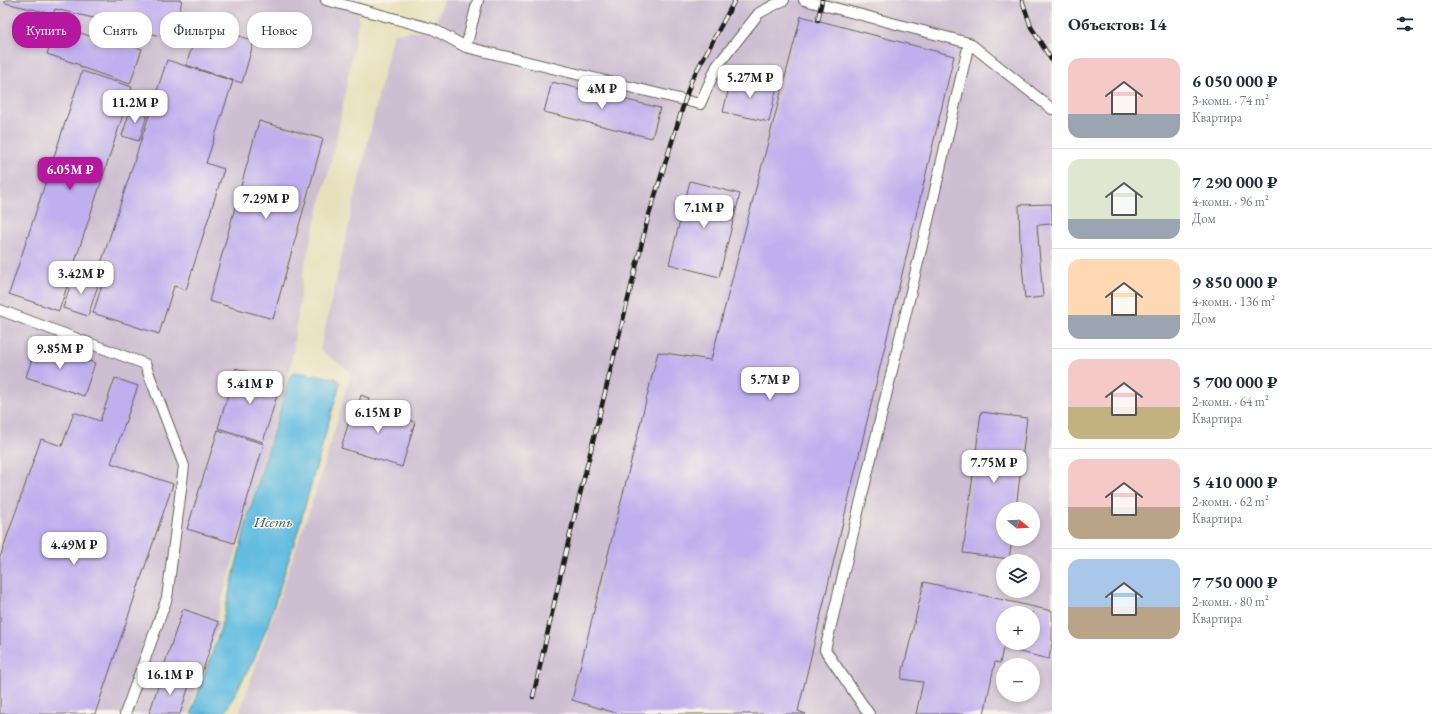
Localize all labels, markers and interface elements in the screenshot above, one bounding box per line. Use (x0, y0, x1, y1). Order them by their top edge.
chip: Купить (12, 12, 81, 48)
chip: Снять (89, 12, 152, 48)
chip: Фильтры (160, 12, 239, 48)
chip: Новое (247, 12, 312, 48)
text: Объектов: 14 (1068, 13, 1167, 35)
icon: filters (1394, 13, 1416, 35)
pin: 5.27M ₽ (713, 65, 787, 99)
text: 5.27M ₽ (727, 69, 773, 86)
text: 6 050 000 ₽ (1192, 70, 1278, 92)
icon: home (1100, 74, 1148, 122)
pin: 4M ₽ (578, 76, 626, 110)
text: 4M ₽ (587, 80, 617, 97)
pin: 11.2M ₽ (98, 90, 172, 124)
text: 3-комн. · 74 m² (1192, 92, 1269, 109)
text: 11.2M ₽ (112, 94, 158, 111)
text: Квартира (1192, 109, 1242, 126)
pin: 6.05M ₽ (33, 157, 107, 191)
text: 6.05M ₽ (47, 161, 93, 178)
text: 7 290 000 ₽ (1192, 171, 1278, 193)
icon: home (1100, 175, 1148, 223)
pin: 7.29M ₽ (229, 186, 303, 220)
text: 7.29M ₽ (243, 190, 289, 207)
text: 4-комн. · 96 m² (1192, 193, 1269, 210)
pin: 7.1M ₽ (671, 195, 737, 229)
text: 7.1M ₽ (684, 199, 724, 216)
text: Дом (1192, 210, 1216, 227)
pin: 3.42M ₽ (44, 261, 118, 295)
text: 3.42M ₽ (58, 265, 104, 282)
text: 9 850 000 ₽ (1192, 271, 1278, 293)
icon: home (1100, 275, 1148, 323)
text: 4-комн. · 136 m² (1192, 293, 1275, 310)
text: Дом (1192, 310, 1216, 327)
pin: 9.85M ₽ (23, 336, 97, 370)
text: 9.85M ₽ (37, 340, 83, 357)
pin: 5.7M ₽ (737, 367, 803, 401)
pin: 5.41M ₽ (213, 371, 287, 405)
text: 5.7M ₽ (750, 371, 790, 388)
text: 5 700 000 ₽ (1192, 371, 1278, 393)
text: 5.41M ₽ (227, 375, 273, 392)
icon: home (1100, 375, 1148, 423)
text: 2-комн. · 64 m² (1192, 393, 1269, 410)
pin: 6.15M ₽ (341, 400, 415, 434)
text: 6.15M ₽ (355, 404, 401, 421)
text: Квартира (1192, 410, 1242, 427)
pin: 7.75M ₽ (957, 450, 1031, 484)
text: 7.75M ₽ (971, 454, 1017, 471)
text: 5 410 000 ₽ (1192, 471, 1278, 493)
icon: home (1100, 475, 1148, 523)
text: 2-комн. · 62 m² (1192, 493, 1269, 510)
north arrow (996, 502, 1040, 546)
map controls (996, 502, 1040, 702)
text: Квартира (1192, 510, 1242, 527)
water label: Исеть (253, 512, 292, 531)
pin: 4.49M ₽ (37, 532, 111, 566)
text: 4.49M ₽ (51, 536, 97, 553)
button: layers (996, 554, 1040, 598)
text: 7 750 000 ₽ (1192, 571, 1278, 593)
icon: home (1100, 575, 1148, 623)
text: 2-комн. · 80 m² (1192, 593, 1269, 610)
button: + (996, 606, 1040, 650)
text: Квартира (1192, 610, 1242, 627)
button: − (996, 658, 1040, 702)
pin: 16.1M ₽ (133, 662, 207, 696)
text: 16.1M ₽ (147, 666, 193, 683)

